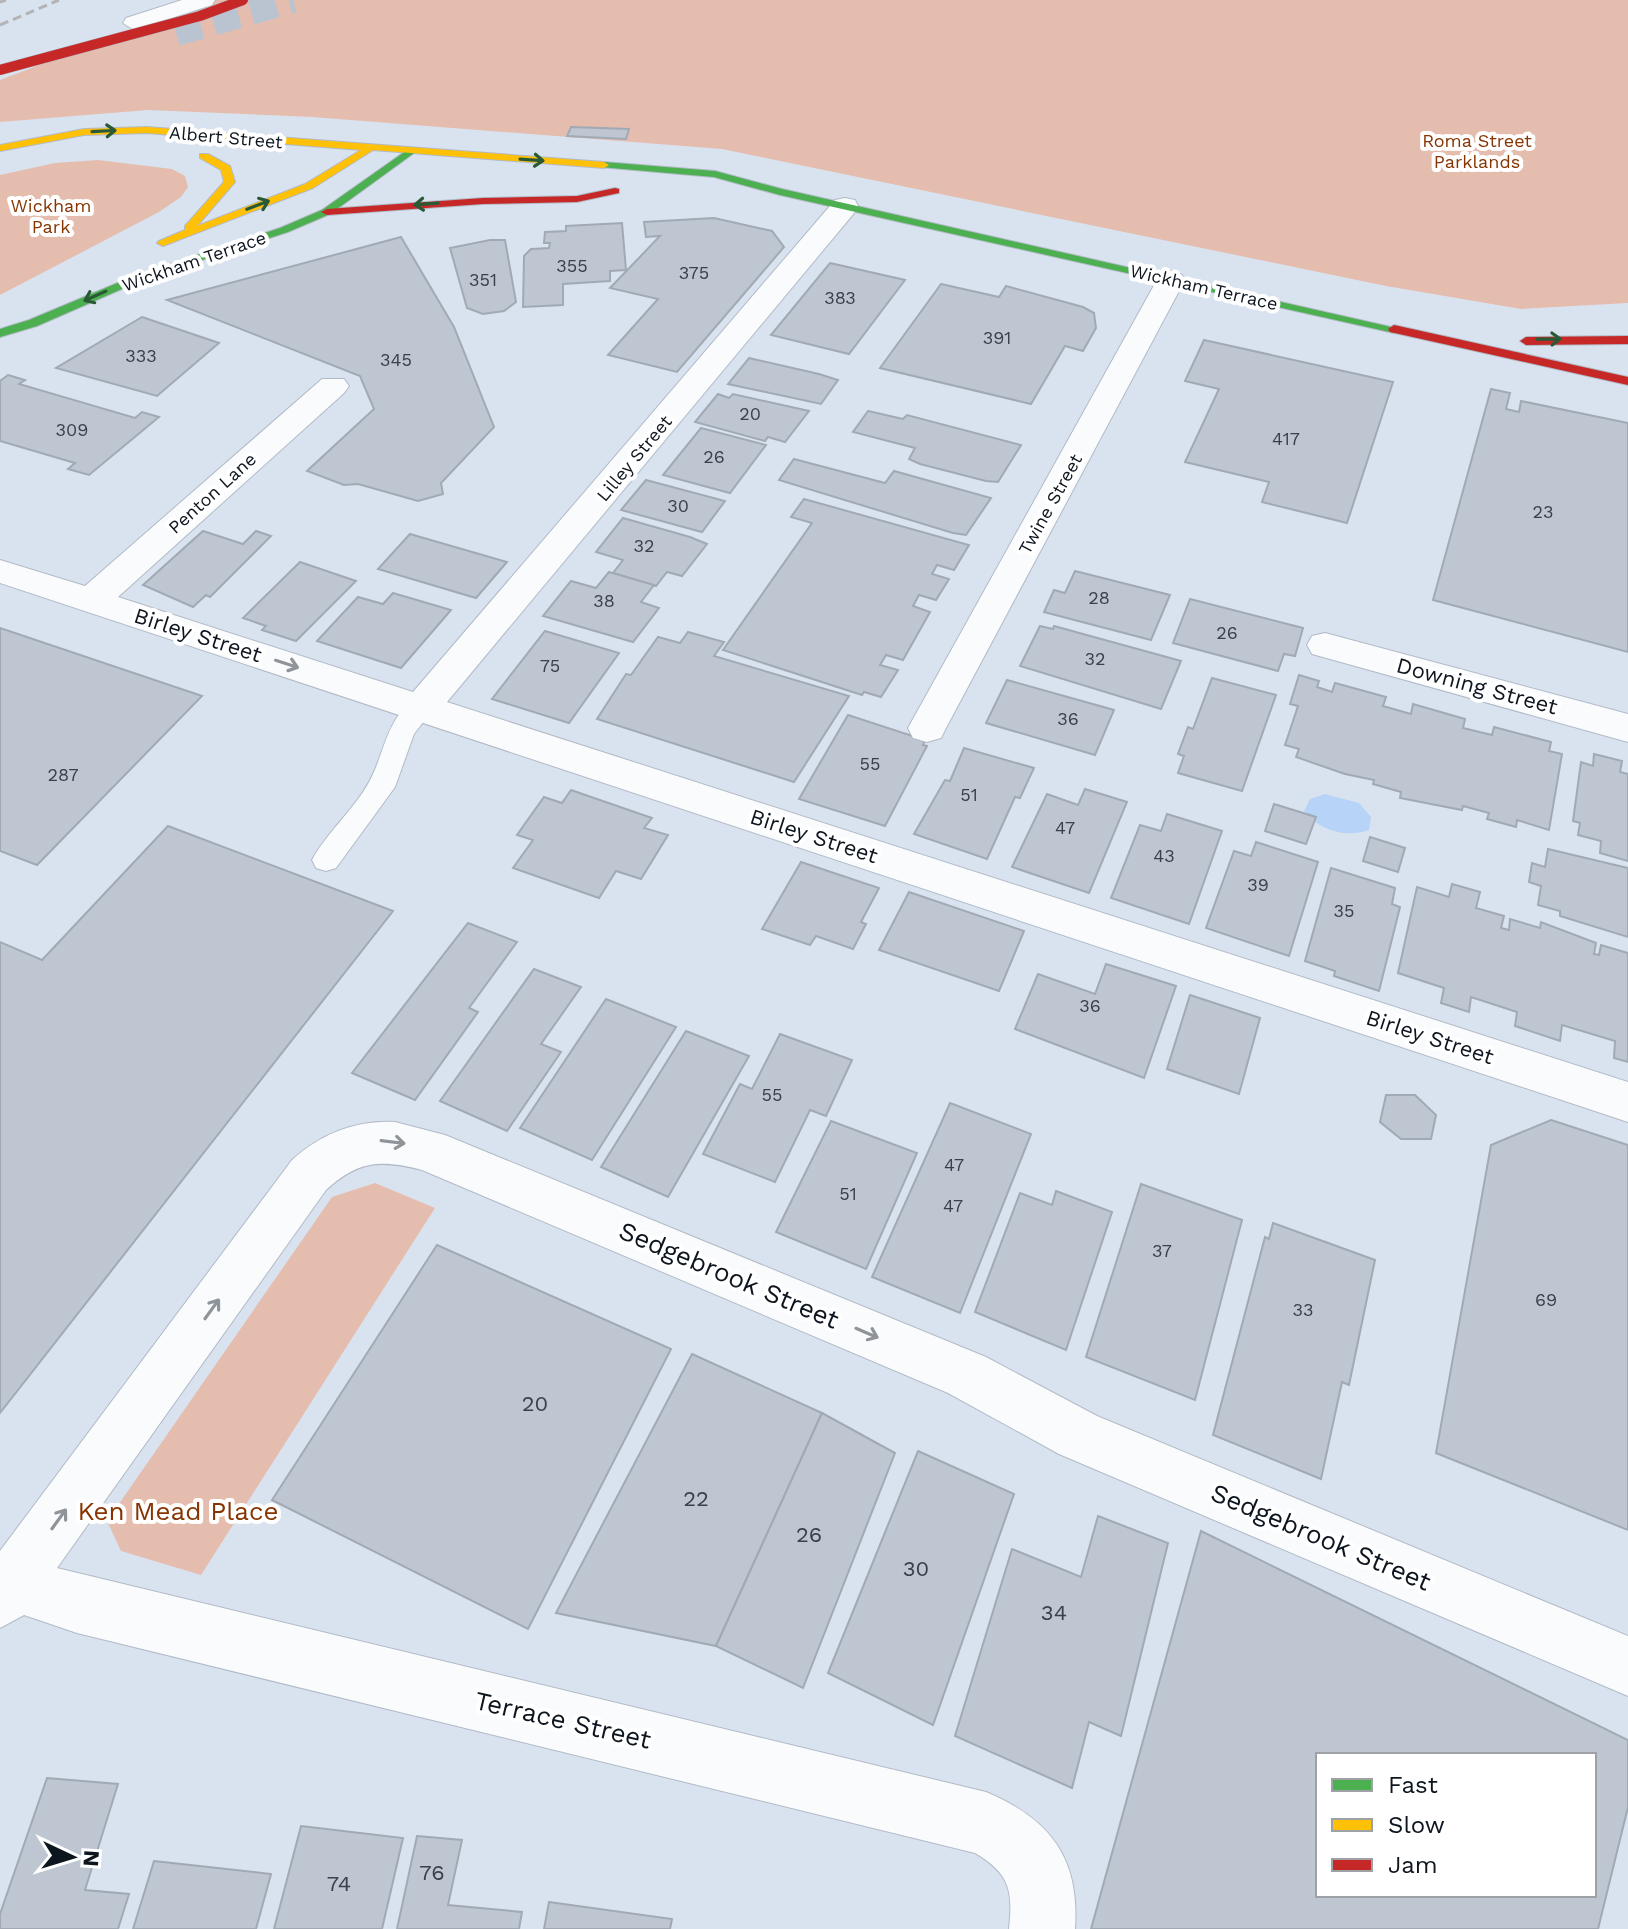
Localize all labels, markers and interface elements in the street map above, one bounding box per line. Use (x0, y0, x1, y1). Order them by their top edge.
street label: Albert Street (168, 122, 284, 152)
one-way arrow (90, 123, 117, 138)
park label: Roma Street Parklands (1422, 130, 1532, 172)
one-way arrow (518, 153, 545, 168)
park label: Wickham Park (11, 195, 91, 237)
one-way arrow (245, 197, 270, 211)
one-way arrow (413, 197, 440, 212)
street label: Wickham Terrace (119, 227, 269, 295)
house number: 355 (556, 255, 588, 276)
street label: Wickham Terrace (1128, 260, 1280, 314)
house number: 375 (679, 262, 709, 283)
house number: 351 (469, 269, 497, 290)
house number: 383 (824, 287, 856, 308)
one-way arrow (84, 289, 108, 304)
house number: 391 (983, 327, 1011, 348)
one-way arrow (1535, 332, 1562, 347)
house number: 333 (125, 345, 157, 366)
house number: 345 (380, 349, 412, 370)
house number: 20 (739, 403, 761, 424)
street label: Lilley Street (592, 410, 676, 505)
house number: 309 (56, 419, 88, 440)
house number: 417 (1272, 428, 1300, 449)
house number: 26 (703, 446, 725, 467)
street label: Penton Lane (164, 448, 260, 538)
street label: Twine Street (1014, 450, 1086, 558)
house number: 30 (667, 495, 689, 516)
house number: 23 (1533, 501, 1554, 522)
house number: 32 (634, 535, 655, 556)
house number: 28 (1088, 587, 1110, 608)
house number: 38 (593, 590, 615, 611)
street label: Birley Street (131, 603, 265, 667)
house number: 26 (1216, 622, 1238, 643)
house number: 32 (1085, 648, 1106, 669)
street label: Downing Street (1394, 652, 1560, 720)
house number: 75 (540, 655, 560, 676)
one-way arrow (274, 658, 299, 673)
house number: 36 (1057, 708, 1079, 729)
house number: 55 (860, 753, 880, 774)
house number: 287 (48, 764, 78, 785)
house number: 51 (960, 784, 978, 805)
street label: Birley Street (747, 804, 881, 868)
house number: 47 (1055, 817, 1075, 838)
house number: 43 (1153, 845, 1175, 866)
house number: 39 (1247, 874, 1269, 895)
house number: 35 (1334, 900, 1354, 921)
house number: 36 (1079, 995, 1101, 1016)
street label: Birley Street (1363, 1005, 1497, 1069)
house number: 55 (762, 1084, 782, 1105)
one-way arrow (379, 1135, 406, 1150)
house number: 47 (944, 1154, 964, 1175)
house number: 51 (839, 1183, 857, 1204)
house number: 47 (943, 1195, 963, 1216)
street label: Sedgebrook Street (615, 1215, 843, 1335)
house number: 37 (1152, 1240, 1172, 1261)
house number: 69 (1535, 1289, 1557, 1310)
one-way arrow (203, 1298, 220, 1320)
house number: 33 (1293, 1299, 1314, 1320)
one-way arrow (854, 1326, 879, 1341)
house number: 20 (522, 1391, 548, 1416)
street label: Sedgebrook Street (1207, 1477, 1435, 1597)
house number: 22 (683, 1486, 709, 1511)
park label: Ken Mead Place (78, 1496, 278, 1526)
one-way arrow (50, 1509, 67, 1530)
house number: 26 (796, 1522, 822, 1547)
house number: 30 (903, 1556, 929, 1581)
house number: 34 (1041, 1600, 1067, 1625)
street label: Terrace Street (472, 1685, 654, 1755)
legend (1316, 1753, 1596, 1897)
text: Fast (1388, 1771, 1438, 1799)
text: Slow (1388, 1811, 1445, 1839)
north arrow (32, 1817, 112, 1897)
text: N (78, 1849, 104, 1867)
text: Jam (1388, 1851, 1438, 1879)
house number: 76 (419, 1860, 445, 1885)
house number: 74 (327, 1871, 351, 1896)

